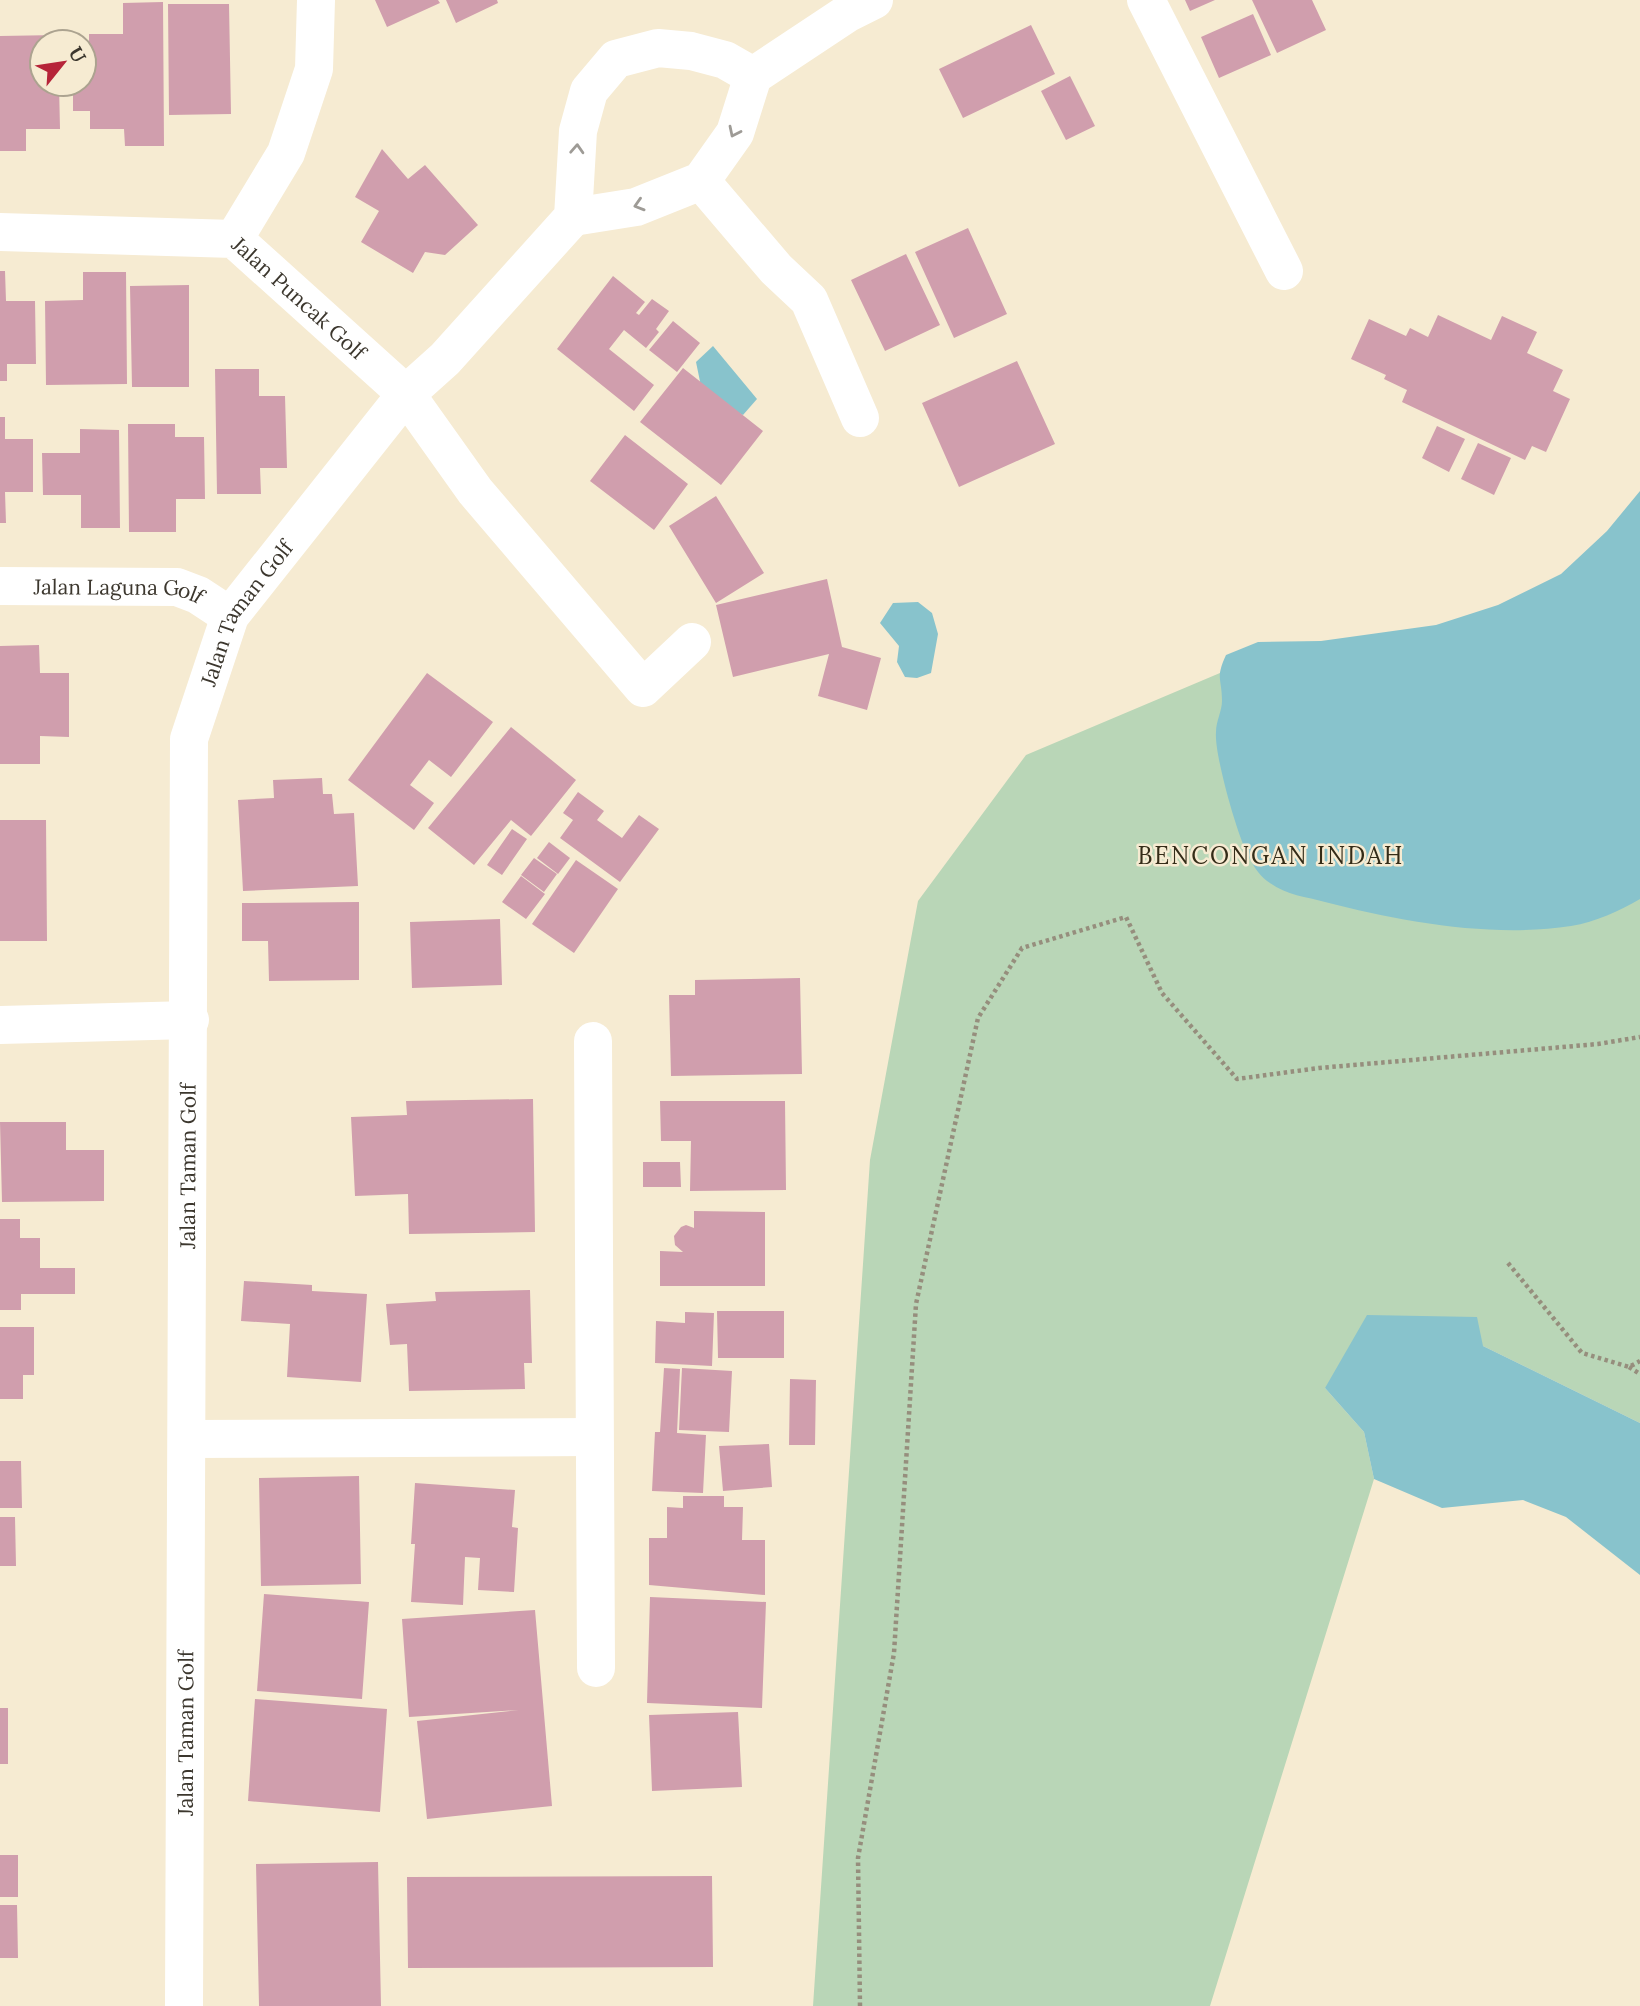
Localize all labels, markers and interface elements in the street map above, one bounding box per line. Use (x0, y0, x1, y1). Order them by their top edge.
north arrow (28, 28, 98, 98)
text: U (64, 42, 92, 67)
one-way arrow (728, 124, 742, 137)
one-way arrow (570, 143, 585, 154)
one-way arrow (633, 197, 646, 211)
street label: Jalan Puncak Golf (226, 230, 373, 366)
street label: Jalan Taman Golf (194, 533, 300, 690)
street label: Jalan Laguna Golf (32, 573, 211, 610)
district label: BENCONGAN INDAH (1137, 840, 1405, 871)
street label: Jalan Taman Golf (173, 1081, 201, 1250)
street label: Jalan Taman Golf (171, 1648, 199, 1817)

